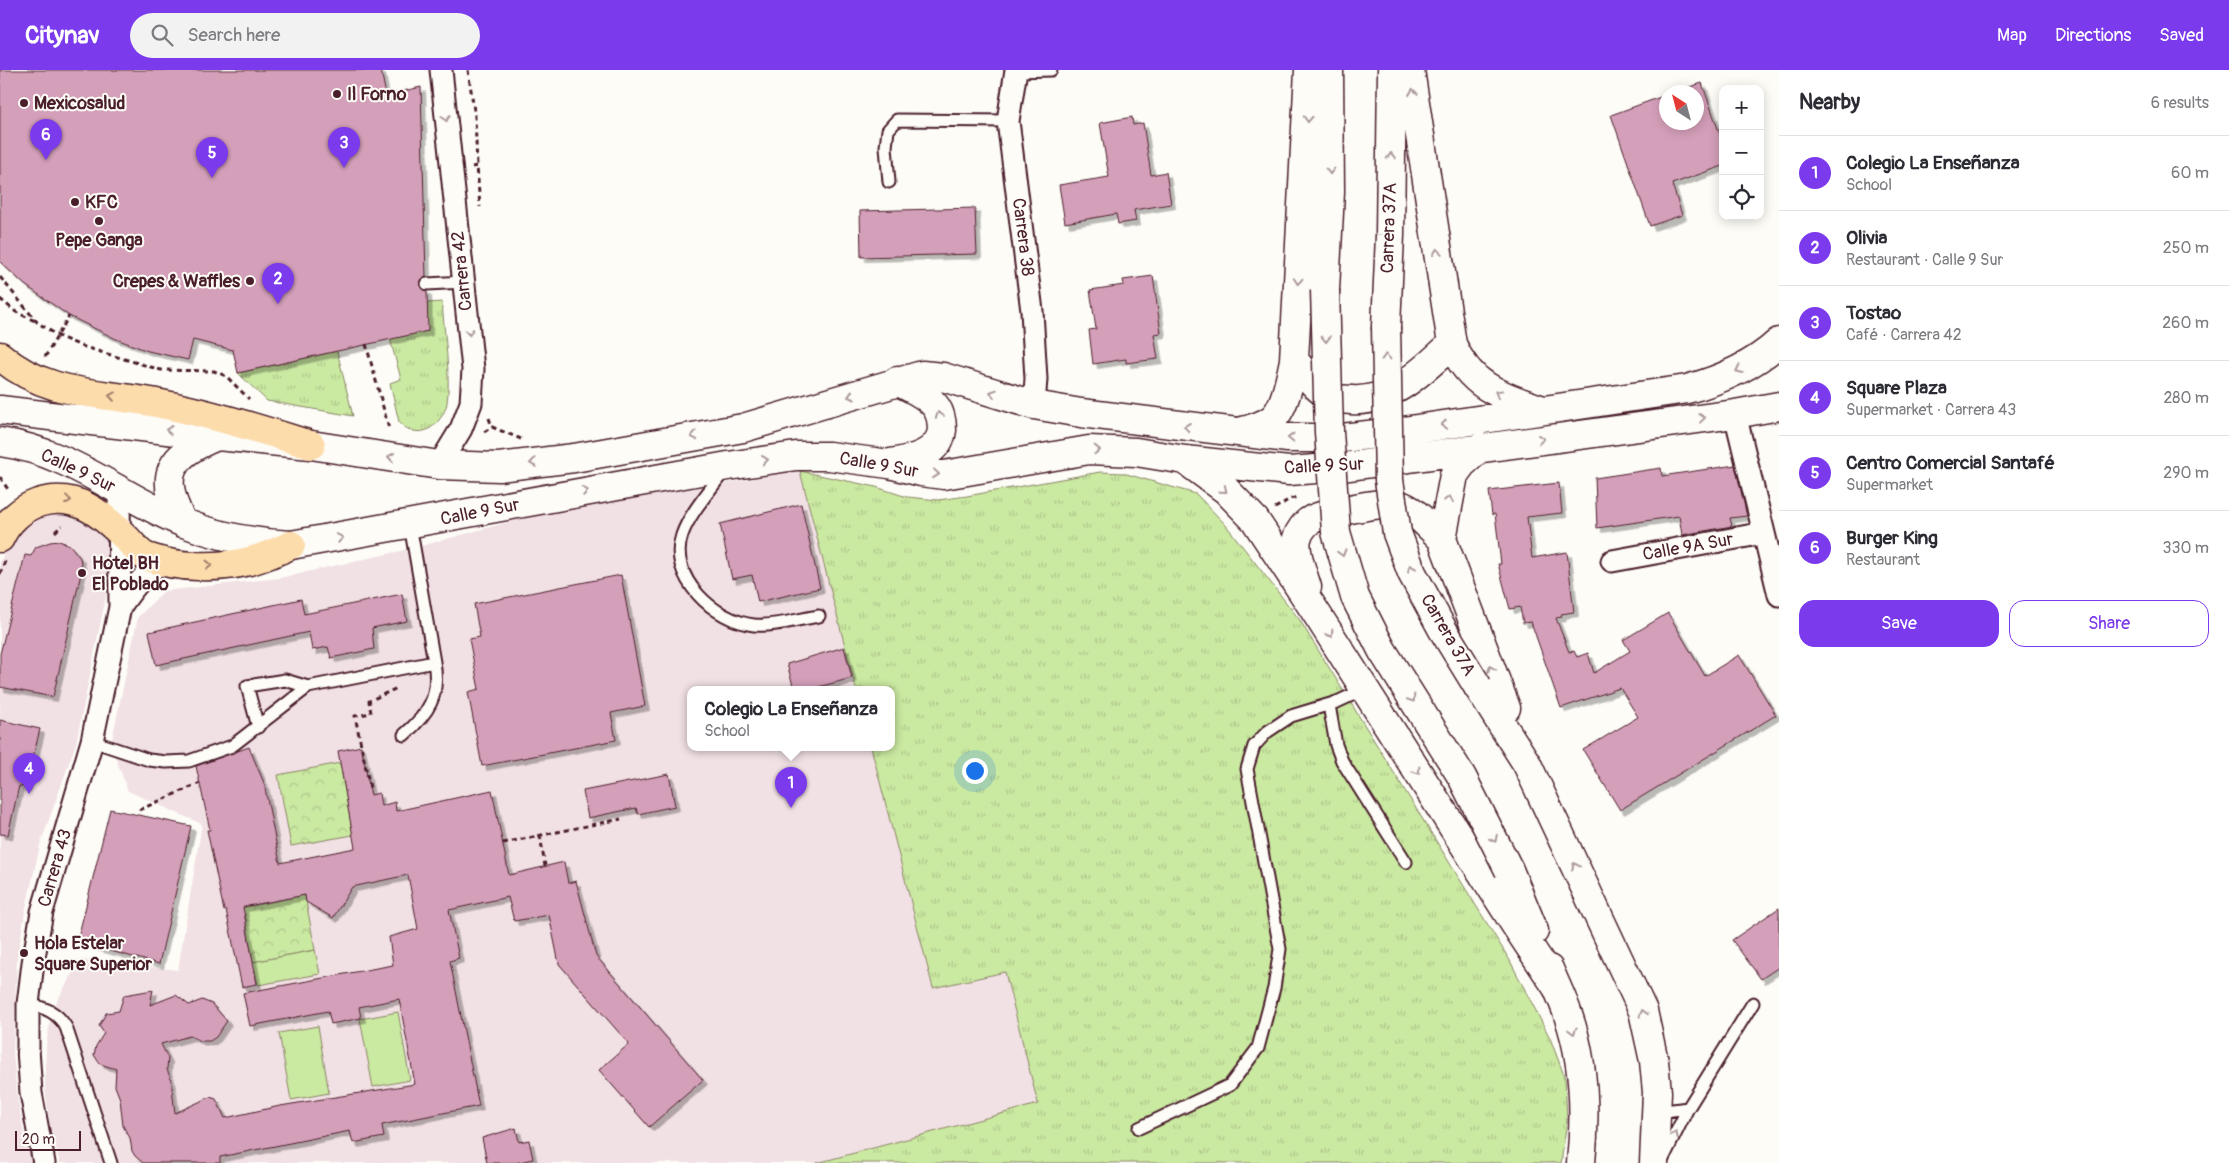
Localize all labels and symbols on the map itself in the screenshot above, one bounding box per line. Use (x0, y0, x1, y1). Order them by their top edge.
place label: Il Forno (347, 83, 407, 106)
north arrow (1659, 85, 1704, 130)
one-way arrow (1409, 87, 1419, 96)
marker: Il Forno (331, 88, 343, 100)
place label: Mexicosalud (34, 92, 126, 115)
marker: Mexicosalud (18, 97, 30, 109)
one-way arrow (440, 115, 451, 123)
one-way arrow (1302, 115, 1313, 123)
pin: 6 (30, 119, 62, 160)
pin: 3 (328, 127, 360, 168)
pin: 5 (196, 137, 228, 178)
one-way arrow (1386, 152, 1396, 160)
one-way arrow (1325, 168, 1335, 175)
street label: Carrera 37A (1376, 182, 1402, 274)
place label: KFC (85, 191, 118, 214)
marker: KFC (69, 196, 81, 208)
street label: Carrera 38 (1007, 197, 1039, 277)
marker: Pepe Ganga (93, 215, 105, 227)
place label: Pepe Ganga (55, 229, 143, 252)
street label: Carrera 42 (446, 230, 478, 312)
one-way arrow (1433, 248, 1443, 257)
pin: 2 (262, 263, 294, 304)
place label: Crepes & Waffles (113, 270, 241, 293)
marker: Crepes & Waffles (244, 275, 256, 287)
one-way arrow (1293, 277, 1304, 285)
one-way arrow (463, 329, 474, 337)
one-way arrow (1321, 335, 1332, 343)
one-way arrow (1381, 353, 1391, 360)
one-way arrow (1735, 363, 1744, 374)
one-way arrow (989, 388, 998, 398)
one-way arrow (1495, 389, 1504, 399)
one-way arrow (847, 390, 856, 400)
one-way arrow (108, 391, 116, 402)
one-way arrow (935, 411, 945, 420)
one-way arrow (1698, 413, 1706, 424)
one-way arrow (1439, 419, 1447, 430)
one-way arrow (1183, 422, 1191, 433)
one-way arrow (165, 426, 173, 436)
one-way arrow (689, 431, 698, 441)
one-way arrow (1287, 433, 1294, 443)
one-way arrow (1537, 434, 1545, 445)
street label: Calle 9 Sur (37, 444, 120, 499)
one-way arrow (1093, 445, 1101, 456)
street label: Calle 9 Sur (838, 447, 921, 483)
street label: Calle 9 Sur (1283, 452, 1365, 480)
one-way arrow (387, 453, 395, 463)
one-way arrow (761, 455, 769, 466)
one-way arrow (529, 458, 538, 468)
one-way arrow (933, 468, 941, 479)
one-way arrow (1218, 484, 1227, 492)
one-way arrow (581, 487, 590, 497)
street label: Calle 9 Sur (439, 493, 522, 531)
one-way arrow (1444, 494, 1454, 503)
one-way arrow (63, 495, 72, 505)
street label: Calle 9A Sur (1641, 528, 1736, 566)
one-way arrow (335, 533, 344, 543)
one-way arrow (1337, 548, 1347, 557)
place label: Hotel BH El Poblado (92, 552, 169, 596)
one-way arrow (206, 560, 213, 570)
one-way arrow (1406, 565, 1416, 573)
marker: Hotel BH El Poblado (76, 567, 88, 579)
street label: Carrera 37A (1415, 590, 1481, 680)
one-way arrow (1324, 628, 1333, 638)
one-way arrow (1487, 665, 1497, 674)
one-way arrow (1406, 693, 1415, 702)
pin: 4 (13, 753, 45, 794)
your location (962, 758, 988, 784)
one-way arrow (1411, 766, 1421, 775)
pin: 1 (775, 767, 807, 808)
street label: Carrera 43 (33, 826, 77, 910)
one-way arrow (1487, 834, 1498, 843)
one-way arrow (1571, 862, 1582, 871)
place label: Hola Estelar Square Superior (34, 932, 152, 976)
marker: Hola Estelar Square Superior (18, 947, 30, 959)
one-way arrow (1639, 1010, 1649, 1018)
one-way arrow (1567, 1027, 1577, 1035)
scale bar (15, 1128, 81, 1151)
one-way arrow (1668, 1131, 1679, 1140)

